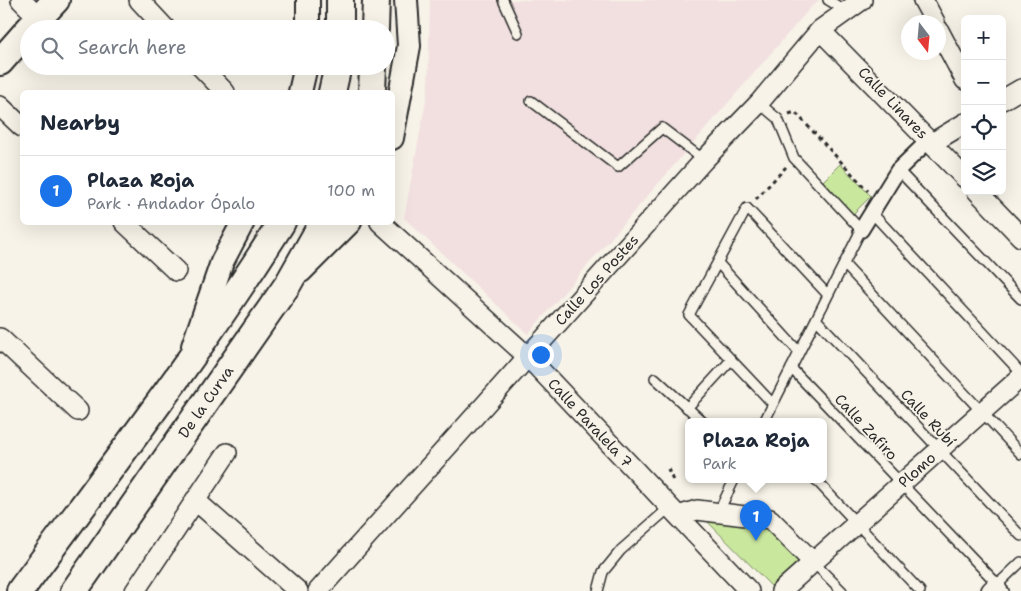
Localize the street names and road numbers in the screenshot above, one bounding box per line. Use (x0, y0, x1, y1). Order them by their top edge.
street label: Calle Linares (854, 63, 932, 143)
street label: Calle Los Postes (551, 230, 643, 330)
street label: De la Curva (174, 361, 239, 442)
street label: Calle Paralela 7 (543, 374, 637, 472)
street label: Calle Rubí (896, 385, 960, 452)
street label: Calle Zafiro (830, 389, 902, 465)
street label: Plomo (894, 448, 940, 492)

